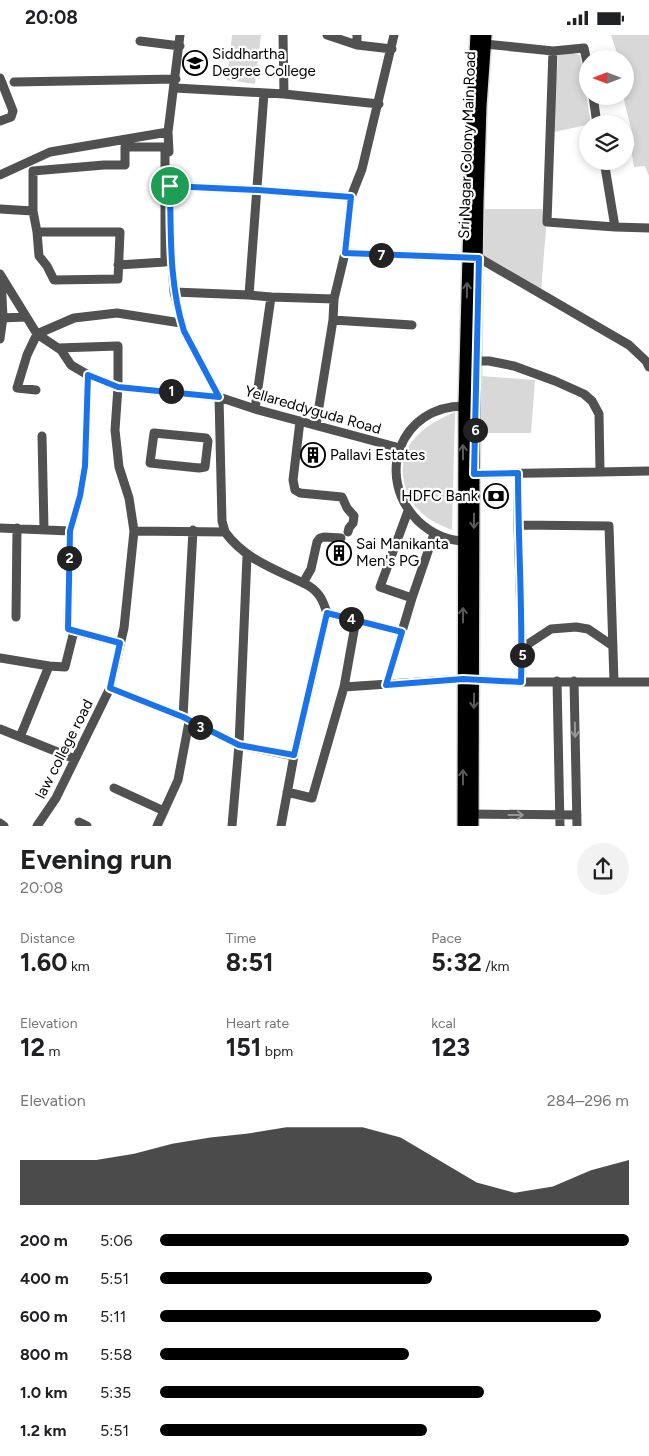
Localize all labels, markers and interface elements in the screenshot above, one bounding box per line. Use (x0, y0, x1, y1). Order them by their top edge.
text: 20:08 (25, 6, 78, 29)
place label: Siddhartha Degree College (212, 45, 316, 80)
school or university icon: Siddhartha Degree College (182, 50, 208, 76)
north arrow (579, 50, 634, 105)
map controls (579, 50, 634, 170)
street label: Sri Nagar Colony Main Road (455, 51, 479, 239)
button: layers (579, 115, 634, 170)
pin (149, 165, 191, 207)
icon: arrive (156, 172, 184, 200)
pin: 7 (368, 243, 394, 267)
text: 7 (378, 247, 385, 264)
one-way arrow (462, 282, 471, 298)
pin: 1 (158, 379, 184, 403)
street label: Yellareddyguda Road (243, 382, 383, 438)
text: 1 (169, 383, 174, 400)
pin: 6 (462, 417, 488, 443)
text: 6 (471, 422, 480, 439)
building icon: Pallavi Estates (300, 442, 326, 468)
one-way arrow (458, 445, 468, 461)
place label: Pallavi Estates (330, 446, 425, 464)
bank icon: HDFC Bank (483, 483, 509, 509)
place label: HDFC Bank (401, 487, 479, 505)
one-way arrow (469, 512, 479, 529)
place label: Sai Manikanta Men's PG (356, 535, 449, 570)
building icon: Sai Manikanta Men's PG (326, 540, 352, 566)
pin: 2 (56, 545, 82, 571)
text: 2 (65, 550, 74, 567)
pin: 4 (338, 607, 364, 631)
one-way arrow (458, 607, 468, 624)
text: 4 (347, 611, 356, 628)
pin: 5 (510, 643, 534, 667)
text: 5 (518, 647, 527, 664)
one-way arrow (469, 692, 479, 709)
street label: law college road (31, 696, 97, 802)
pin: 3 (188, 715, 212, 739)
text: 3 (197, 719, 204, 736)
one-way arrow (570, 721, 580, 737)
one-way arrow (458, 770, 468, 786)
one-way arrow (508, 810, 524, 820)
text: Evening run (20, 842, 172, 876)
button: share (577, 843, 629, 895)
text: 20:08 (20, 878, 63, 897)
text: Distance (20, 930, 75, 947)
text: Time (226, 930, 256, 947)
text: Pace (431, 930, 462, 947)
text: 1.60 (20, 947, 67, 977)
text: 8:51 (226, 947, 274, 977)
text: 5:32 (431, 947, 482, 977)
text: km (67, 958, 90, 975)
text: /km (482, 958, 509, 975)
text: Elevation (20, 1015, 78, 1032)
text: Heart rate (226, 1015, 289, 1032)
text: kcal (431, 1015, 456, 1032)
text: 12 (20, 1032, 45, 1062)
text: 151 (226, 1032, 261, 1062)
text: 123 (431, 1032, 470, 1062)
text: m (45, 1043, 60, 1060)
text: bpm (261, 1043, 293, 1060)
text: Elevation (20, 1091, 86, 1110)
text: 284–296 m (547, 1091, 629, 1110)
text: 200 m (20, 1231, 68, 1250)
text: 5:06 (100, 1231, 133, 1250)
text: 400 m (20, 1269, 69, 1288)
text: 5:51 (100, 1269, 129, 1288)
text: 600 m (20, 1307, 68, 1326)
text: 5:11 (100, 1307, 126, 1326)
text: 800 m (20, 1345, 68, 1364)
text: 5:58 (100, 1345, 132, 1364)
text: 1.0 km (20, 1383, 67, 1402)
text: 5:35 (100, 1383, 131, 1402)
text: 1.2 km (20, 1421, 66, 1440)
text: 5:51 (100, 1421, 129, 1440)

